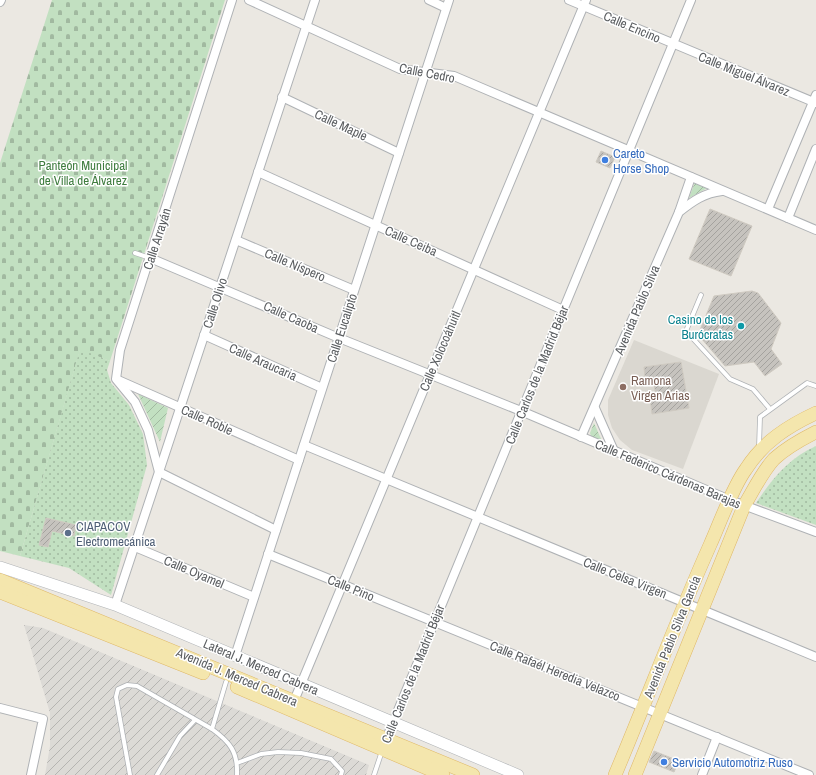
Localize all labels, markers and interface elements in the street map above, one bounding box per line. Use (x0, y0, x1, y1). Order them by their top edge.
street label: Calle Encino (601, 7, 663, 47)
street label: Calle Miguel Álvarez (696, 48, 792, 100)
street label: Calle Cedro (398, 59, 456, 87)
street label: Calle Maple (312, 105, 370, 145)
place label: Careto Horse Shop (613, 145, 669, 177)
marker: Careto Horse Shop (600, 155, 610, 165)
park label: Panteón Municipal de Villa de Álvarez (39, 157, 127, 189)
street label: Calle Arrayán (139, 206, 175, 272)
street label: Calle Ceiba (382, 222, 440, 260)
street label: Calle Níspero (262, 245, 328, 285)
street label: Avenida Pablo Silva (610, 263, 664, 358)
street label: Calle Olivo (199, 276, 231, 330)
street label: Calle Eucalipto (323, 291, 361, 365)
street label: Calle Caoba (261, 297, 321, 337)
street label: Calle Carlos de la Madrid Béjar (501, 303, 573, 447)
street label: Calle Xolocoáhuitl (415, 308, 465, 394)
place label: Casino de los Burócratas (668, 311, 733, 343)
marker: Casino de los Burócratas (736, 321, 746, 331)
street label: Calle Araucaria (226, 339, 300, 385)
place label: Ramona Virgen Arias (631, 372, 690, 404)
marker: Ramona Virgen Arias (618, 382, 628, 392)
street label: Calle Roble (178, 401, 236, 439)
street label: Calle Federico Cárdenas Barajas (592, 435, 744, 513)
place label: CIAPACOV Electromecánica (76, 518, 155, 550)
marker: CIAPACOV Electromecánica (63, 528, 73, 538)
street label: Calle Oyamel (161, 552, 227, 592)
street label: Calle Celsa Virgen (581, 554, 669, 603)
street label: Calle Pino (325, 571, 377, 605)
street label: Avenida Pablo Silva García (639, 573, 704, 702)
street label: Calle Carlos de la Madrid Béjar (377, 602, 449, 746)
street label: Lateral J. Merced Cabrera (201, 635, 321, 699)
street label: Calle Rafaél Heredia Velazco (487, 637, 623, 705)
street label: Avenida J. Merced Cabrera (173, 643, 300, 710)
place label: Servicio Automotriz Ruso (672, 754, 793, 771)
marker: Servicio Automotriz Ruso (659, 757, 669, 767)

